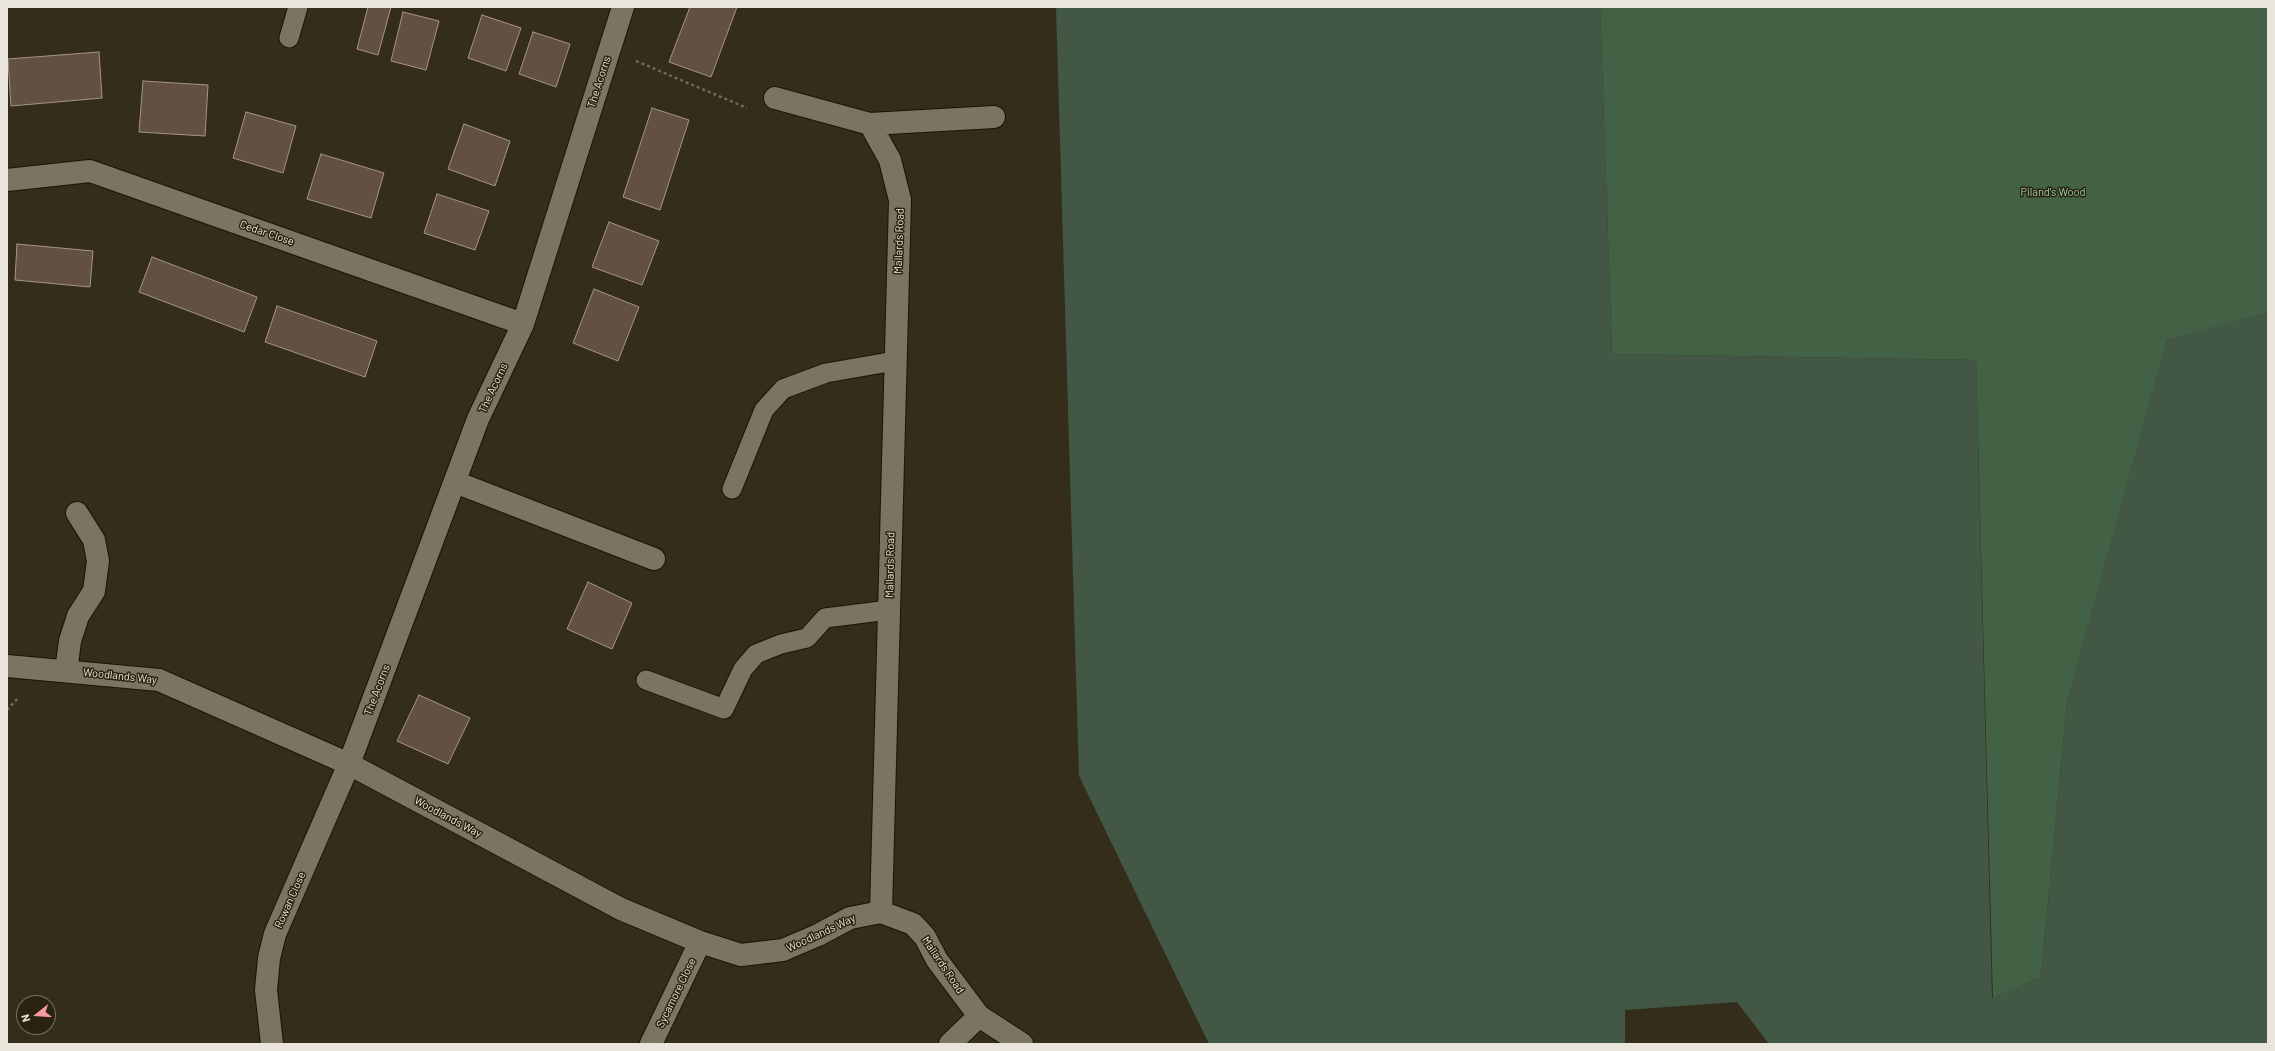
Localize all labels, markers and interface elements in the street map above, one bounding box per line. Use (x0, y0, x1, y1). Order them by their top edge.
street label: The Acorns (584, 54, 614, 110)
park label: Piland's Wood (2020, 185, 2086, 199)
street label: Mallards Road (891, 208, 907, 274)
street label: Cedar Close (238, 218, 296, 248)
street label: The Acorns (476, 361, 510, 415)
street label: Mallards Road (883, 532, 897, 598)
street label: The Acorns (361, 663, 393, 717)
street label: Woodlands Way (82, 666, 158, 686)
street label: Woodlands Way (412, 794, 484, 840)
street label: Rowan Close (272, 870, 308, 930)
street label: Woodlands Way (785, 911, 857, 955)
street label: Mallards Road (919, 934, 967, 996)
street label: Sycamore Close (653, 956, 699, 1030)
north arrow (16, 995, 56, 1035)
text: N (18, 1013, 32, 1024)

